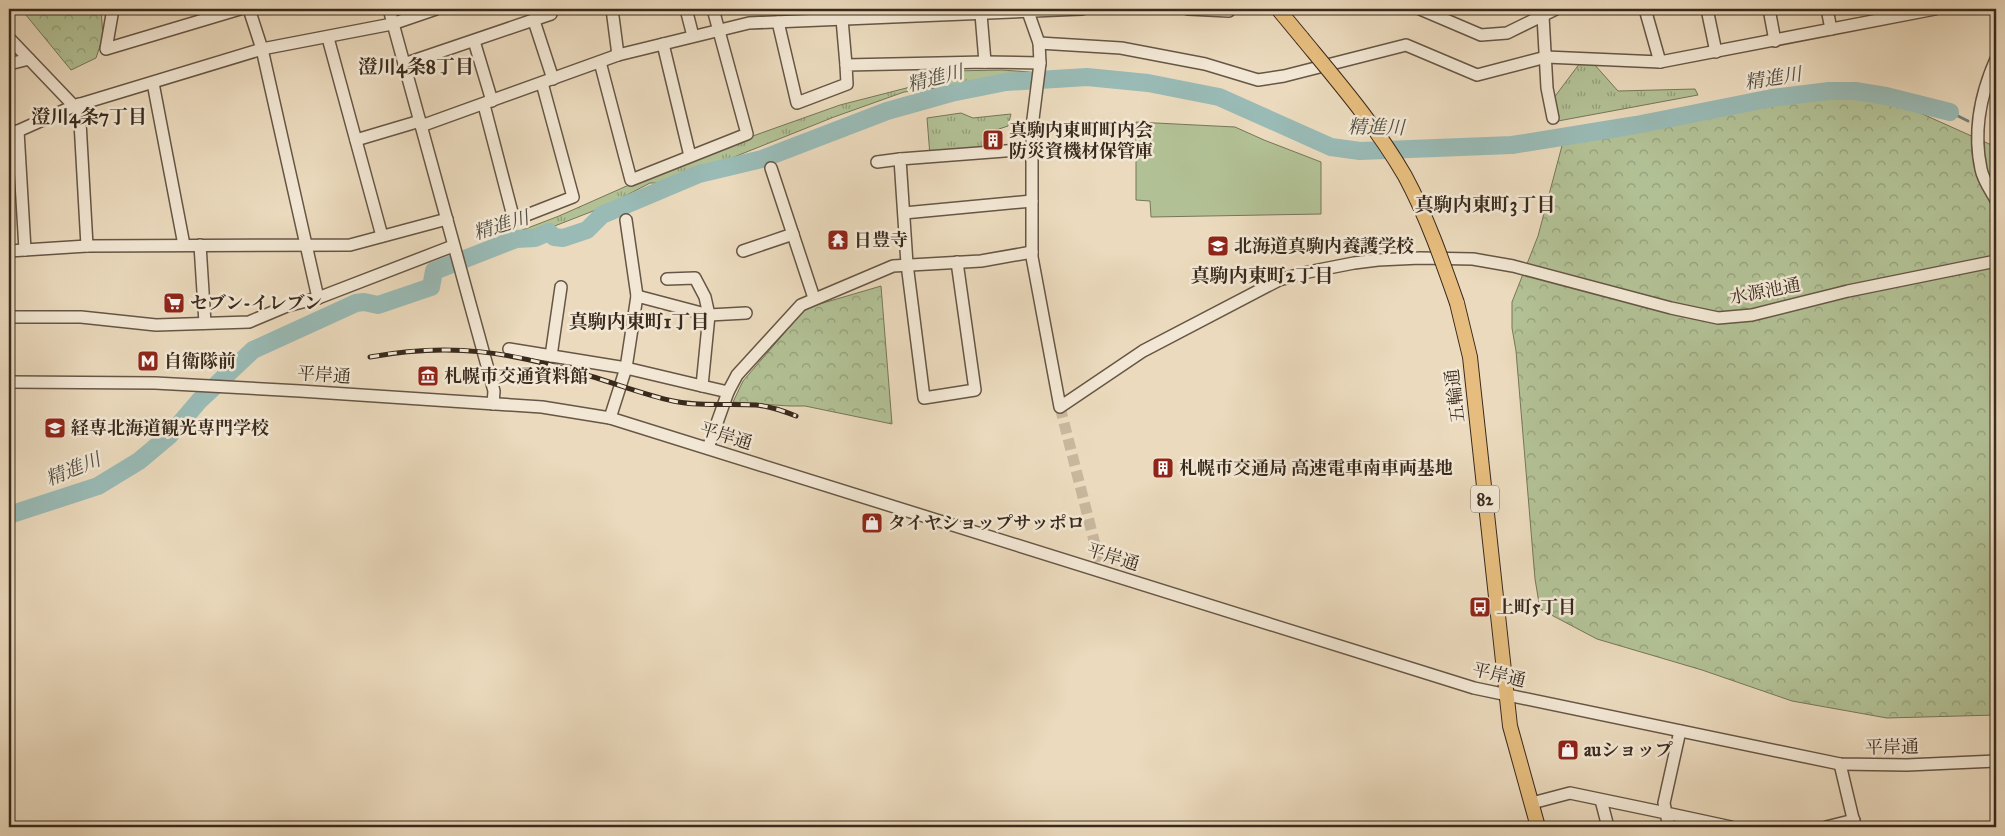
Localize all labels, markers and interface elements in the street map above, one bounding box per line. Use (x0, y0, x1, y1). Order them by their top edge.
district label: 澄川4条8丁目 (358, 55, 474, 79)
water label: 精進川 (905, 59, 967, 96)
water label: 精進川 (1743, 62, 1805, 94)
district label: 澄川4条7丁目 (31, 105, 147, 129)
water label: 精進川 (1347, 115, 1407, 139)
place label: 真駒内東町町内会 防災資機材保管庫 (1009, 119, 1153, 162)
building icon: 真駒内東町町内会 防災資機材保管庫 (981, 128, 1005, 152)
district label: 真駒内東町3丁目 (1415, 193, 1555, 217)
water label: 精進川 (470, 205, 534, 244)
temple icon: 日豊寺 (826, 228, 850, 252)
place label: 日豊寺 (854, 229, 908, 251)
school or university icon: 北海道真駒内養護学校 (1206, 234, 1230, 258)
place label: 北海道真駒内養護学校 (1234, 235, 1414, 257)
district label: 真駒内東町2丁目 (1191, 264, 1333, 287)
street label: 水源池通 (1728, 273, 1802, 309)
supermarket icon: セブン-イレブン (162, 291, 186, 315)
place label: セブン-イレブン (190, 292, 322, 314)
district label: 真駒内東町1丁目 (569, 310, 709, 333)
metro station icon: 自衛隊前 (136, 349, 160, 373)
place label: 自衛隊前 (164, 350, 236, 372)
street label: 平岸通 (296, 362, 352, 388)
museum icon: 札幌市交通資料館 (416, 364, 440, 388)
place label: 札幌市交通資料館 (444, 365, 588, 387)
street label: 五輪通 (1441, 368, 1469, 424)
school or university icon: 経専北海道観光専門学校 (43, 416, 67, 440)
place label: 経専北海道観光専門学校 (71, 417, 269, 439)
street label: 平岸通 (697, 418, 755, 454)
water label: 精進川 (42, 447, 106, 490)
building icon: 札幌市交通局 高速電車南車両基地 (1151, 456, 1175, 480)
place label: 札幌市交通局 高速電車南車両基地 (1179, 457, 1453, 479)
road number: 82 (1471, 486, 1499, 512)
shop icon: タイヤショップサッポロ (860, 511, 884, 535)
place label: タイヤショップサッポロ (888, 512, 1085, 534)
street label: 平岸通 (1084, 539, 1142, 575)
bus stop icon: 上町5丁目 (1468, 595, 1492, 619)
place label: 上町5丁目 (1496, 596, 1576, 618)
street label: 平岸通 (1470, 658, 1528, 692)
street label: 平岸通 (1865, 736, 1919, 758)
shop icon: auショップ (1556, 738, 1580, 762)
place label: auショップ (1584, 739, 1673, 761)

